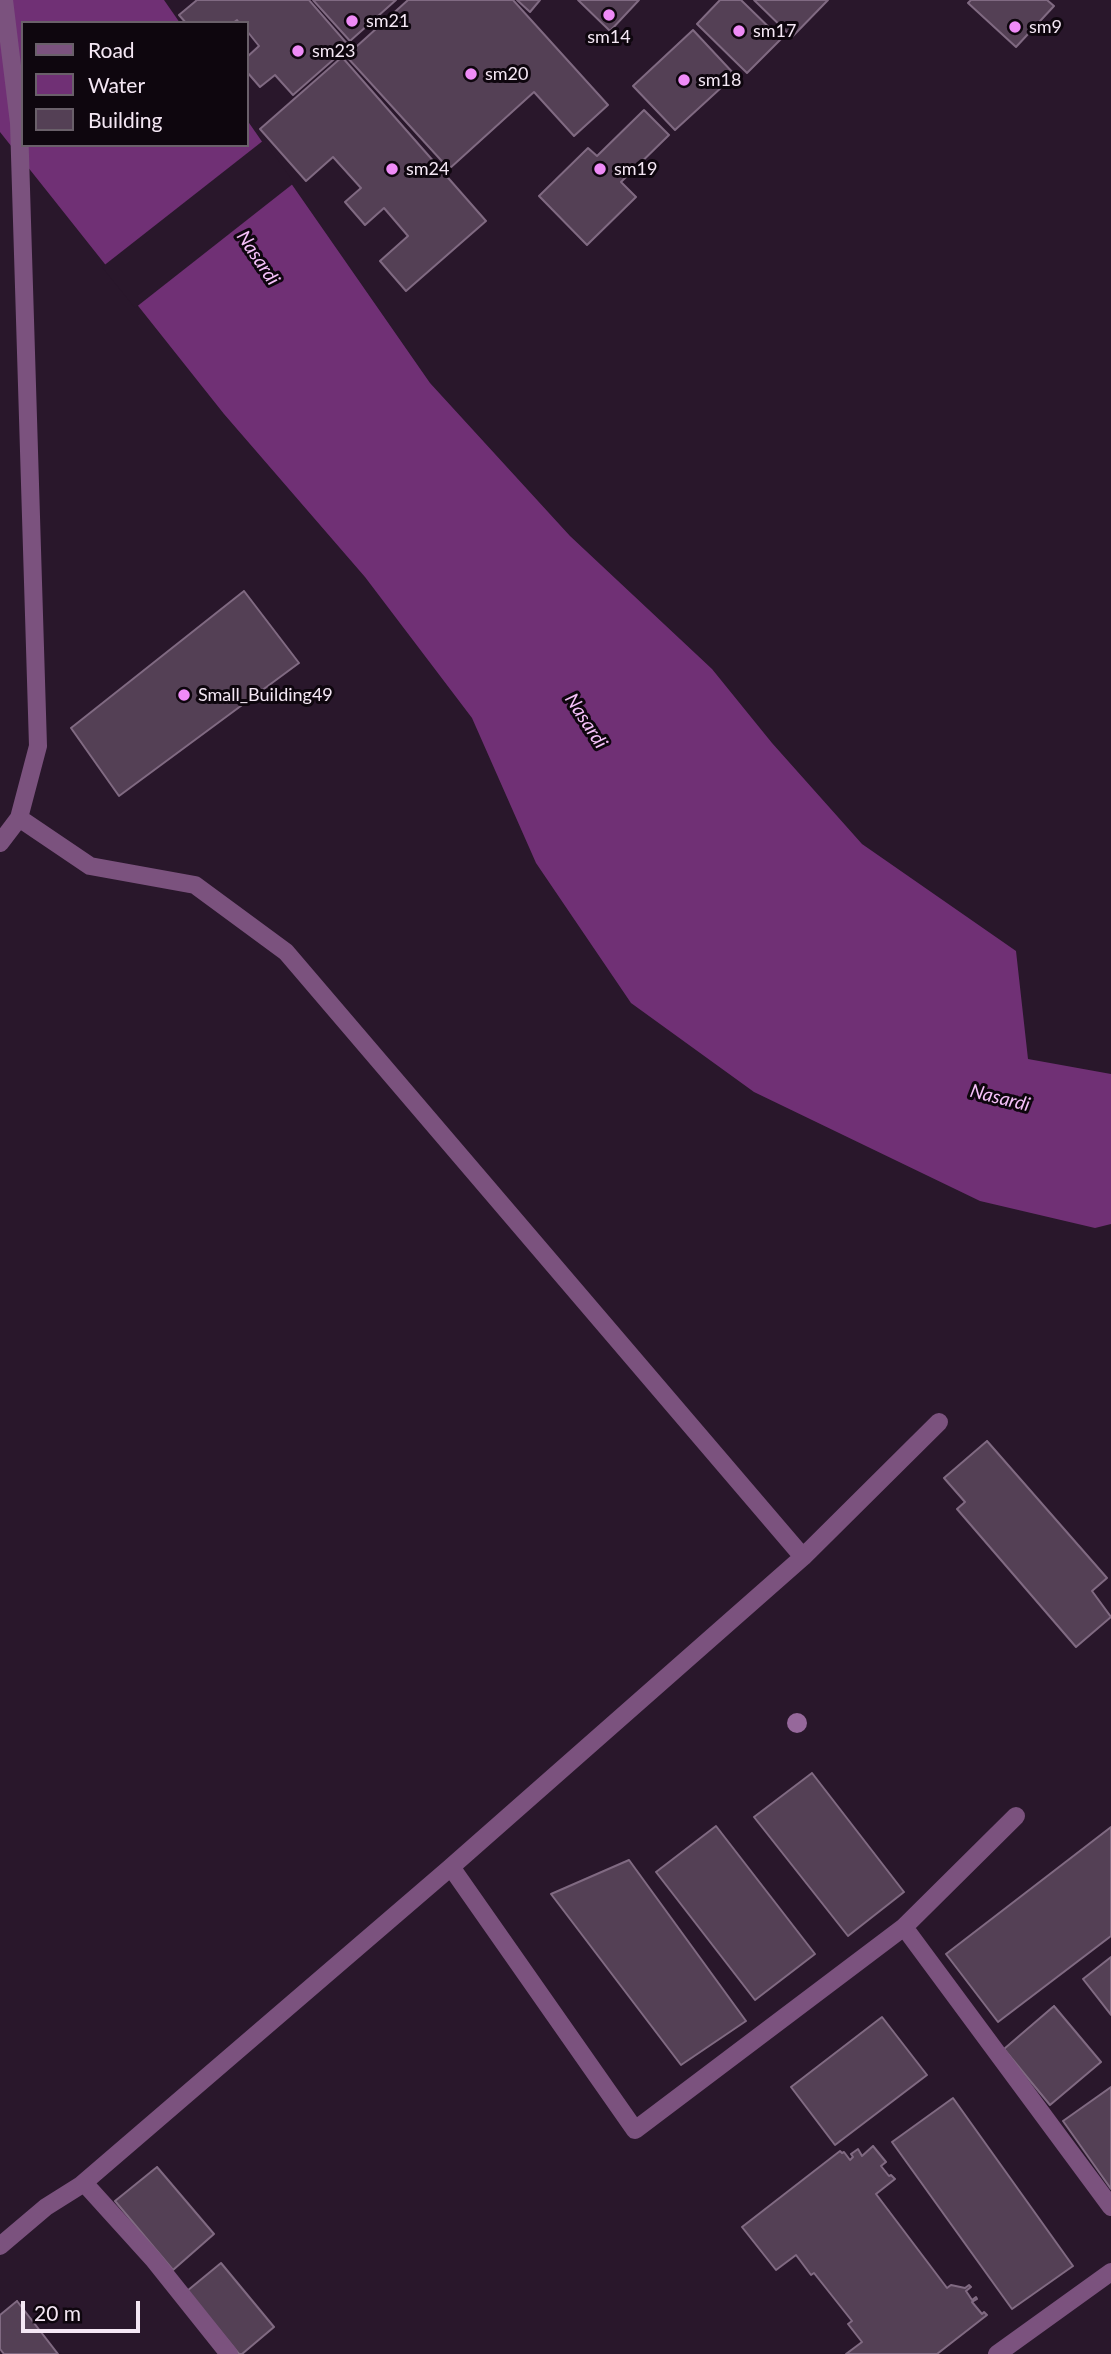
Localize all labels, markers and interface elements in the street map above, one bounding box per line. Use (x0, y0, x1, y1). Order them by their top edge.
marker: sm14 (601, 7, 617, 23)
place label: sm21 (366, 10, 409, 32)
marker: sm21 (344, 13, 360, 29)
place label: sm9 (1029, 16, 1062, 38)
marker: sm9 (1007, 19, 1023, 35)
place label: sm17 (753, 20, 796, 42)
legend (21, 21, 248, 147)
marker: sm17 (731, 23, 747, 39)
place label: sm14 (587, 26, 631, 48)
text: Road (88, 37, 135, 62)
place label: sm23 (312, 40, 355, 62)
marker: sm23 (290, 43, 306, 59)
place label: sm20 (485, 63, 528, 85)
marker: sm20 (463, 66, 479, 82)
place label: sm18 (698, 69, 741, 91)
text: Water (88, 72, 145, 97)
marker: sm18 (676, 72, 692, 88)
text: Building (88, 107, 163, 132)
place label: sm24 (406, 158, 449, 180)
place label: sm19 (614, 158, 657, 180)
marker: sm24 (384, 161, 400, 177)
marker: sm19 (592, 161, 608, 177)
water label: Nasardi (232, 226, 284, 290)
place label: Small_Building49 (198, 684, 333, 706)
marker: Small_Building49 (176, 687, 192, 703)
water label: Nasardi (560, 689, 612, 753)
water label: Nasardi (968, 1080, 1032, 1116)
scale bar (24, 2288, 144, 2332)
text: 20 m (34, 2300, 81, 2325)

